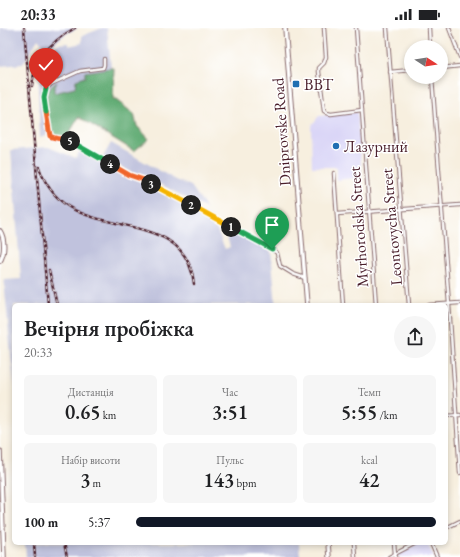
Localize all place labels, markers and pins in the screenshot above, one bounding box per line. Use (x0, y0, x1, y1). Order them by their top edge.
pin (29, 48, 63, 89)
place label: ВВТ (304, 74, 333, 95)
marker: ВВТ (291, 79, 301, 89)
pin: 5 (60, 131, 80, 151)
place label: Лазурний (344, 136, 409, 157)
marker: Лазурний (331, 141, 341, 151)
pin: 4 (100, 154, 120, 174)
pin: 3 (141, 174, 161, 194)
pin: 2 (181, 195, 201, 215)
pin (255, 208, 289, 249)
pin: 1 (221, 217, 241, 237)

